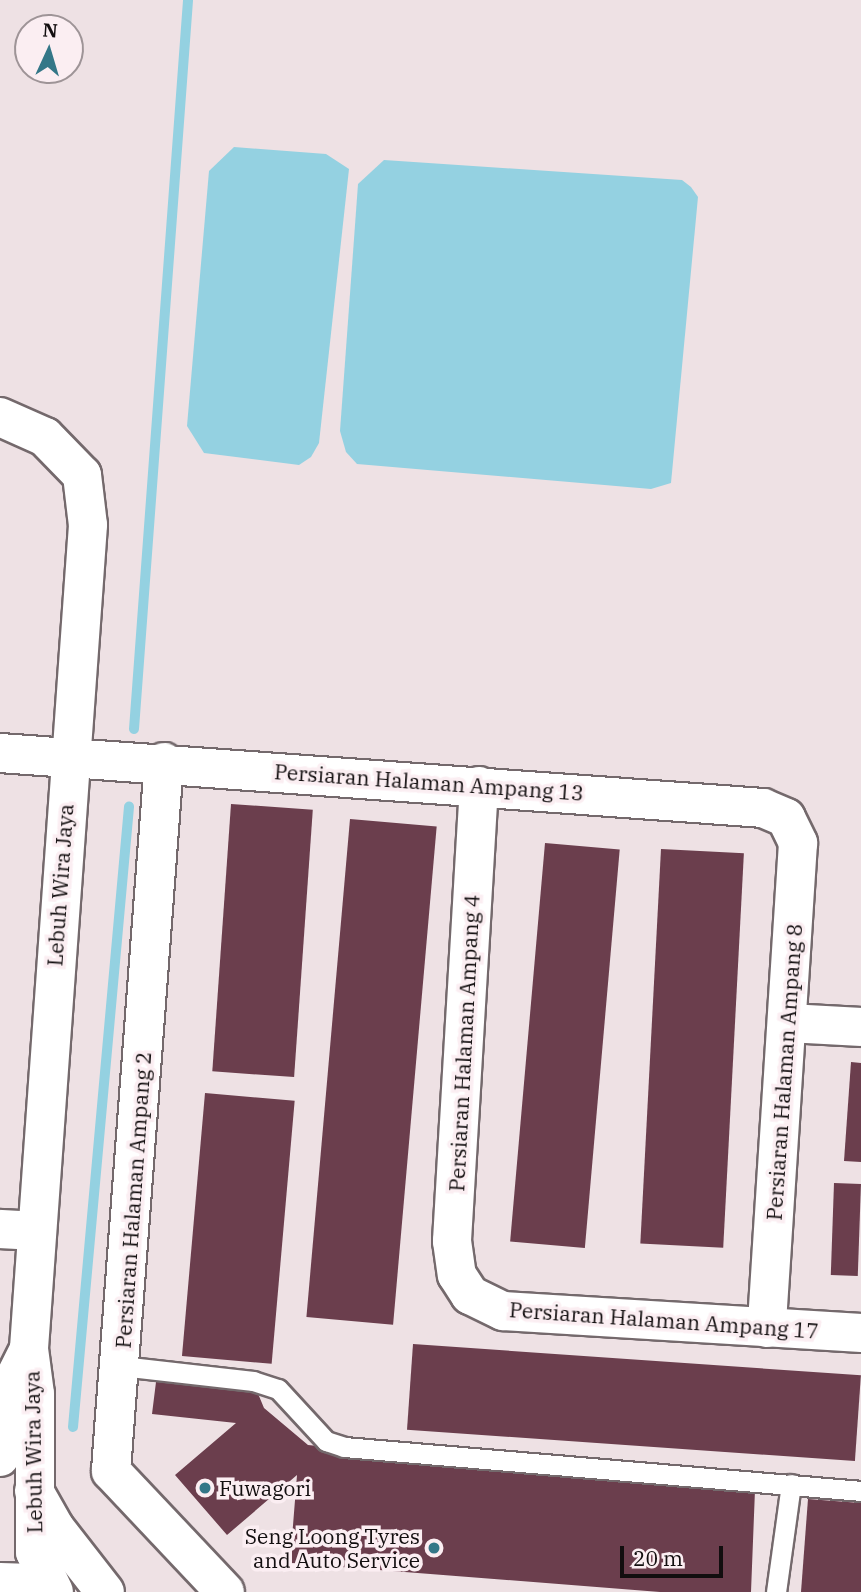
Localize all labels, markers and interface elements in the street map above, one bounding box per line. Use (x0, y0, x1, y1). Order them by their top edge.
north arrow (14, 14, 84, 84)
text: N (42, 18, 59, 43)
street label: Persiaran Halaman Ampang 13 (273, 759, 585, 805)
street label: Lebuh Wira Jaya (42, 803, 78, 967)
street label: Persiaran Halaman Ampang 4 (444, 894, 484, 1192)
street label: Persiaran Halaman Ampang 8 (761, 923, 807, 1221)
street label: Persiaran Halaman Ampang 2 (110, 1051, 156, 1349)
street label: Persiaran Halaman Ampang 17 (508, 1297, 820, 1343)
street label: Lebuh Wira Jaya (19, 1370, 47, 1534)
place label: Fuwagori (219, 1475, 311, 1501)
marker: Fuwagori (197, 1480, 213, 1496)
place label: Seng Loong Tyres and Auto Service (245, 1523, 420, 1573)
scale bar (623, 1532, 726, 1576)
marker: Seng Loong Tyres and Auto Service (426, 1540, 442, 1556)
text: 20 m (633, 1544, 683, 1572)

